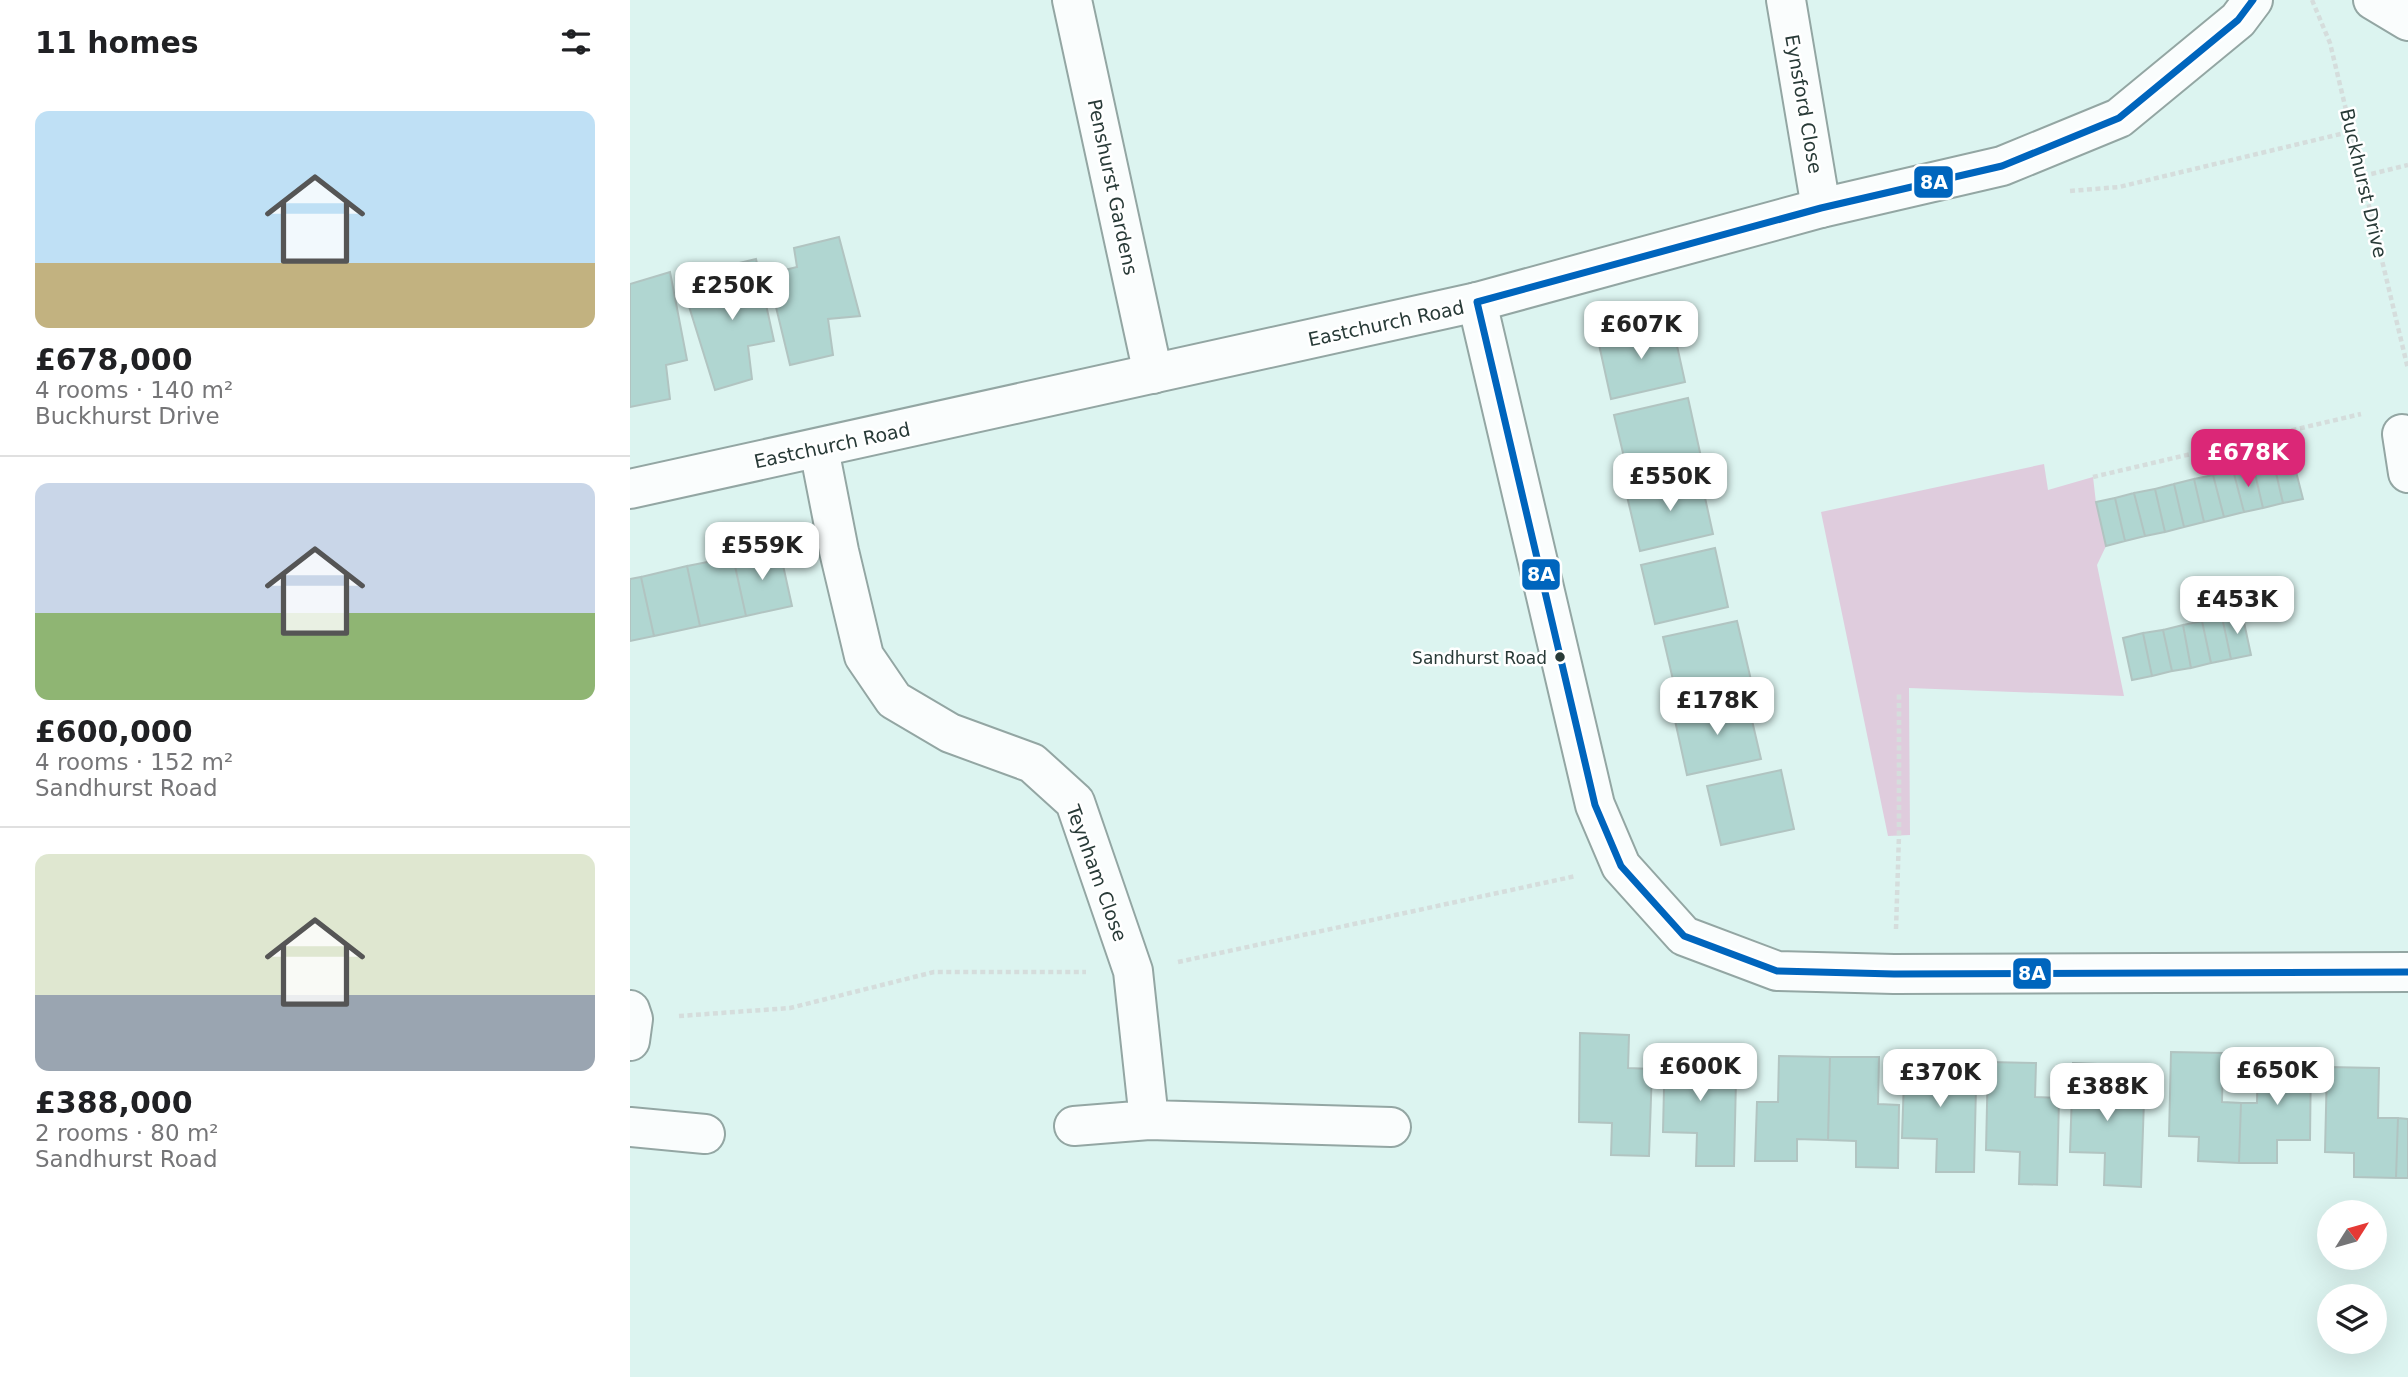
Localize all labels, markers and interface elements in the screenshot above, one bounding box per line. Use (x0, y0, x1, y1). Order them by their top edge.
icon: filters (557, 23, 595, 61)
text: 11 homes (35, 25, 199, 60)
street label: Eynsford Close (1781, 33, 1827, 175)
street label: Penshurst Gardens (1084, 97, 1142, 277)
street label: Buckhurst Drive (2336, 106, 2392, 260)
icon: home (252, 156, 378, 282)
line badge: 8A (1913, 165, 1954, 199)
text: 8A (1920, 171, 1948, 193)
pin: £250K (683, 262, 781, 322)
text: £250K (691, 272, 773, 298)
street label: Eastchurch Road (1306, 296, 1466, 350)
pin: £607K (1592, 302, 1690, 361)
text: £607K (1600, 311, 1682, 337)
text: £678,000 (35, 342, 193, 377)
text: 4 rooms · 140 m² (35, 377, 233, 403)
text: Buckhurst Drive (35, 403, 220, 429)
street label: Eastchurch Road (752, 418, 912, 472)
pin: £678K (2199, 430, 2297, 489)
text: £678K (2207, 439, 2289, 465)
pin: £550K (1621, 454, 1719, 513)
text: £550K (1629, 463, 1711, 489)
pin: £559K (713, 522, 811, 582)
icon: home (252, 528, 378, 654)
text: £559K (721, 532, 803, 558)
line badge: 8A (1521, 558, 1561, 591)
text: 8A (1527, 563, 1555, 585)
pin: £453K (2188, 576, 2286, 636)
text: £453K (2196, 586, 2278, 612)
place label: Sandhurst Road (1412, 648, 1547, 668)
marker: Sandhurst Road (1553, 650, 1567, 664)
pin: £178K (1668, 678, 1766, 737)
text: £178K (1676, 687, 1758, 713)
text: £600,000 (35, 714, 193, 749)
text: 4 rooms · 152 m² (35, 749, 233, 775)
text: Sandhurst Road (35, 775, 218, 801)
street label: Teynham Close (1062, 801, 1132, 944)
icon: home (252, 899, 378, 1025)
line badge: 8A (2012, 957, 2052, 990)
text: 8A (2018, 962, 2046, 984)
pin: £600K (1651, 1044, 1749, 1103)
pin: £650K (2228, 1048, 2326, 1107)
pin: £370K (1891, 1050, 1989, 1109)
text: £600K (1659, 1053, 1741, 1079)
text: £650K (2236, 1057, 2318, 1083)
text: £370K (1899, 1059, 1981, 1085)
pin: £388K (2058, 1064, 2156, 1123)
text: £388K (2066, 1073, 2148, 1099)
text: £388,000 (35, 1085, 193, 1120)
text: 2 rooms · 80 m² (35, 1120, 219, 1146)
text: Sandhurst Road (35, 1146, 218, 1172)
north arrow (2317, 1200, 2387, 1270)
map controls (2317, 1200, 2387, 1354)
button: layers (2317, 1284, 2387, 1354)

